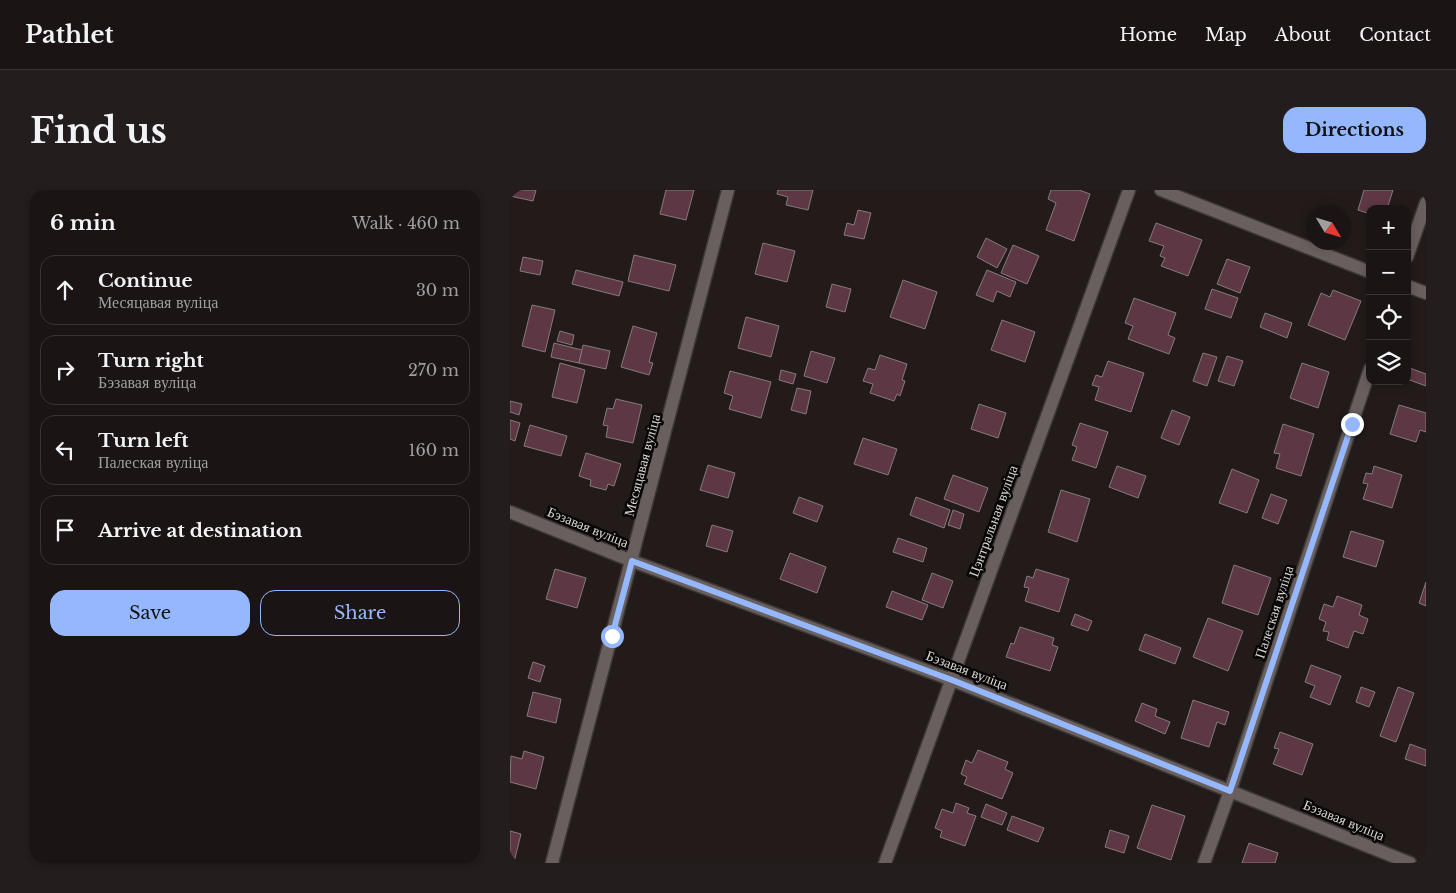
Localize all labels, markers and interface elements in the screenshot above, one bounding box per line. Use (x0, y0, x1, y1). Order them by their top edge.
text: Pathlet (25, 20, 114, 49)
text: Home (1119, 24, 1177, 46)
text: Map (1205, 24, 1247, 46)
text: About (1275, 24, 1331, 46)
text: Contact (1359, 24, 1431, 46)
button: Directions (1283, 107, 1426, 153)
text: Find us (30, 109, 167, 152)
north arrow (1306, 205, 1351, 250)
map controls (1366, 205, 1411, 385)
button: + (1366, 205, 1411, 250)
text: 6 min (50, 210, 116, 236)
text: Walk · 460 m (352, 213, 460, 233)
button: − (1366, 250, 1411, 295)
text: Continue (98, 269, 193, 292)
icon: ahead (51, 276, 79, 304)
text: 30 m (416, 280, 459, 300)
text: Месяцавая вуліца (98, 292, 218, 312)
button: locate (1366, 295, 1411, 340)
button: layers (1366, 340, 1411, 385)
text: Turn right (98, 349, 204, 372)
icon: right (51, 356, 79, 384)
text: 270 m (408, 360, 459, 380)
text: Бэзавая вуліца (98, 372, 196, 392)
street label: Месяцавая вуліца (620, 411, 665, 518)
route end (1341, 413, 1364, 436)
text: Turn left (98, 429, 189, 452)
icon: left (51, 436, 79, 464)
text: 160 m (408, 440, 459, 460)
text: Палеская вуліца (98, 452, 208, 472)
street label: Цэнтральная вуліца (964, 462, 1022, 579)
street label: Бэзавая вуліца (545, 503, 632, 552)
icon: arrive (51, 516, 79, 544)
text: Arrive at destination (98, 519, 302, 542)
street label: Палеская вуліца (1251, 563, 1298, 661)
button: Save (50, 590, 250, 636)
button: Share (260, 590, 460, 636)
route start (601, 625, 624, 648)
street label: Бэзавая вуліца (924, 646, 1011, 694)
street label: Бэзавая вуліца (1301, 796, 1388, 845)

